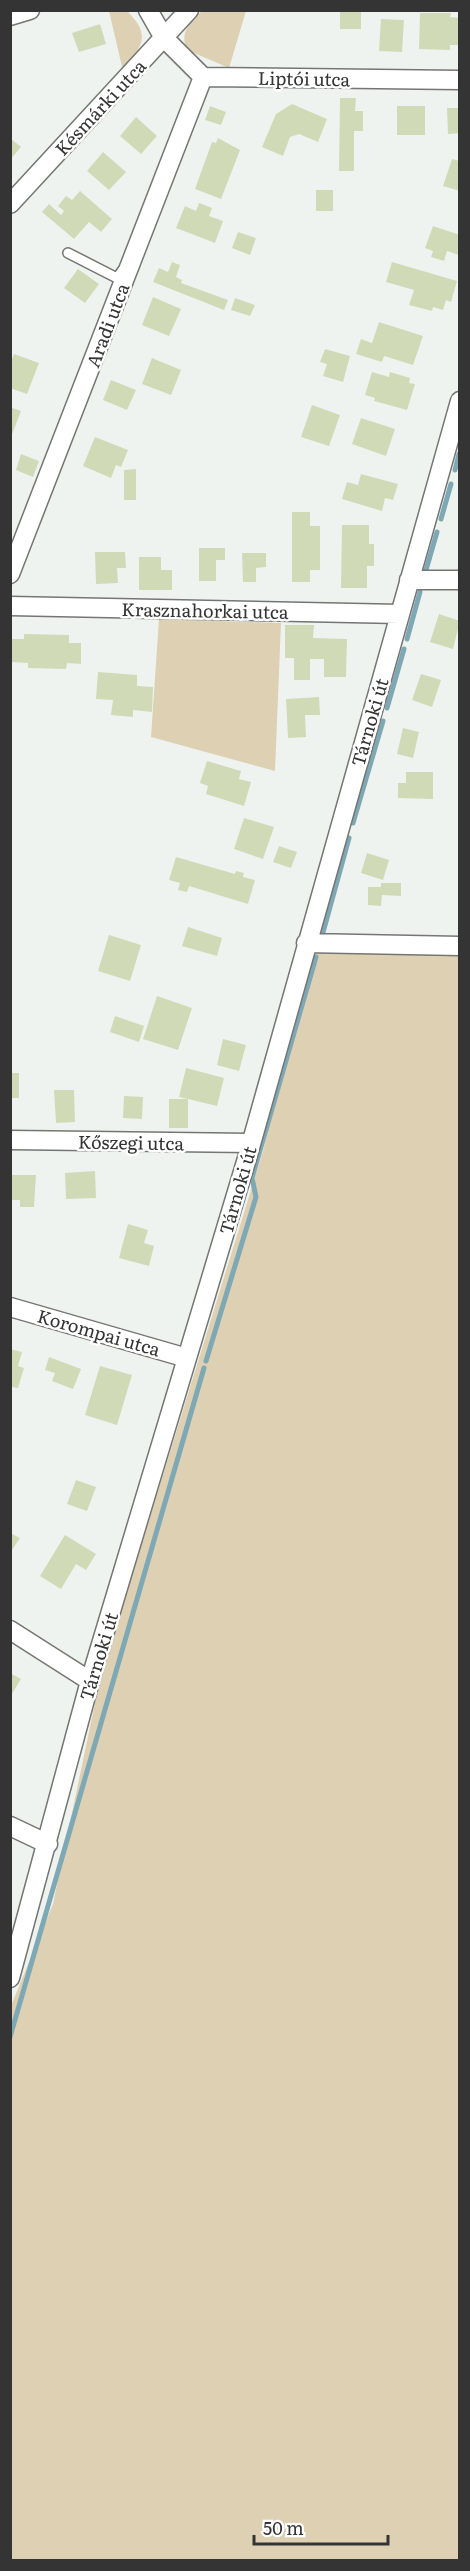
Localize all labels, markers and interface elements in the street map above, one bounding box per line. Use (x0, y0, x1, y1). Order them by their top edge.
street label: Késmárki utca (48, 53, 152, 161)
street label: Liptói utca (258, 64, 351, 92)
street label: Aradi utca (79, 279, 136, 371)
street label: Krasznahorkai utca (121, 595, 289, 625)
street label: Tárnoki út (343, 674, 395, 769)
street label: Kőszegi utca (78, 1128, 185, 1156)
street label: Tárnoki út (211, 1142, 263, 1237)
street label: Korompai utca (34, 1302, 164, 1363)
street label: Tárnoki út (72, 1608, 124, 1703)
scale bar (254, 2508, 388, 2546)
text: 50 m (263, 2514, 304, 2541)

